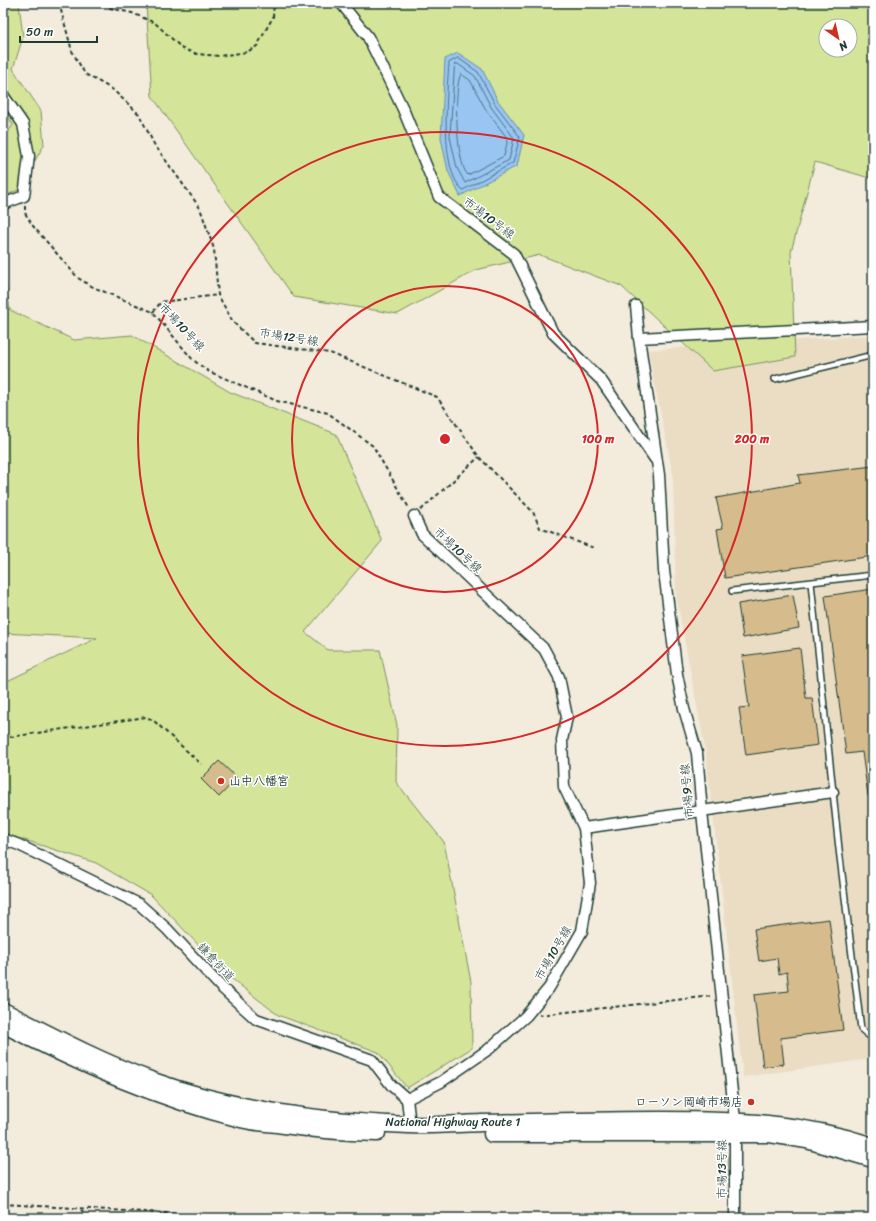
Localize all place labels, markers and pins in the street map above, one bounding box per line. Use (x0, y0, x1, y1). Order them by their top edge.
centre of rings (438, 432, 452, 446)
place label: 山中八幡宮 (229, 770, 289, 792)
marker: 山中八幡宮 (216, 776, 226, 786)
place label: ローソン岡崎市場店 (635, 1091, 743, 1113)
marker: ローソン岡崎市場店 (746, 1097, 756, 1107)

